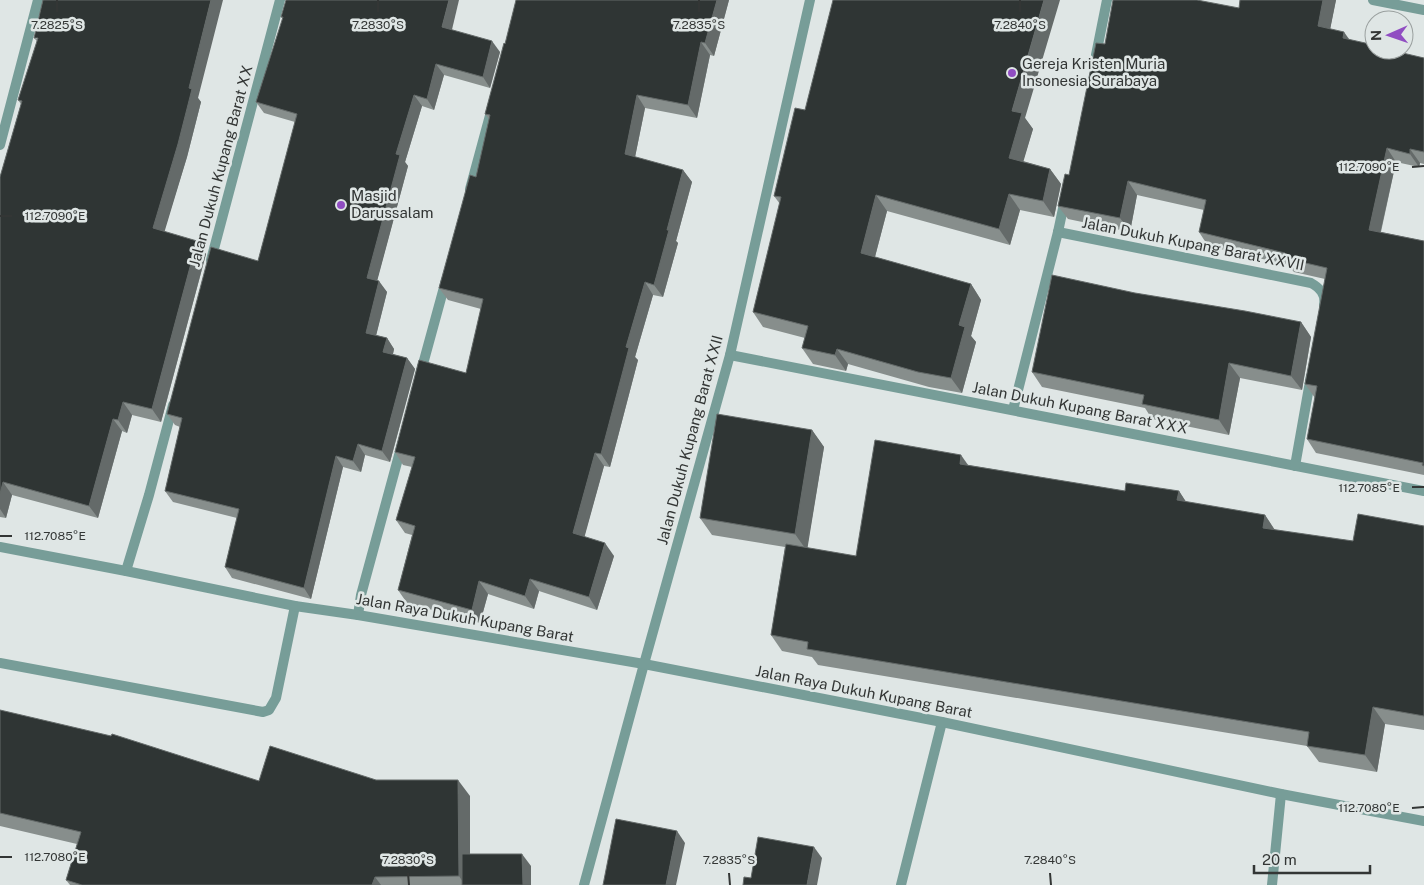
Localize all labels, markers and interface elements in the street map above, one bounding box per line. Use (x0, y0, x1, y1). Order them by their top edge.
north arrow (1364, 10, 1414, 60)
text: 7.2825°S (31, 18, 83, 32)
text: 7.2830°S (352, 18, 404, 32)
text: 7.2835°S (673, 18, 725, 32)
text: 7.2840°S (994, 18, 1046, 32)
text: N (1368, 30, 1384, 41)
place label: Gereja Kristen Muria Insonesia Surabaya (1022, 55, 1165, 89)
street label: Jalan Dukuh Kupang Barat XX (185, 63, 256, 268)
marker: Gereja Kristen Muria Insonesia Surabaya (1006, 67, 1018, 79)
text: 112.7090°E (1338, 160, 1400, 174)
place label: Masjid Darussalam (351, 187, 433, 221)
marker: Masjid Darussalam (335, 199, 347, 211)
text: 112.7090°E (24, 209, 86, 223)
street label: Jalan Dukuh Kupang Barat XXVII (1080, 214, 1306, 273)
street label: Jalan Dukuh Kupang Barat XXII (653, 333, 726, 547)
street label: Jalan Dukuh Kupang Barat XXX (971, 378, 1189, 437)
text: 112.7085°E (1338, 481, 1400, 495)
text: 112.7085°E (24, 529, 86, 543)
street label: Jalan Raya Dukuh Kupang Barat (355, 590, 575, 645)
street label: Jalan Raya Dukuh Kupang Barat (754, 662, 974, 721)
text: 112.7080°E (1338, 801, 1400, 815)
scale bar (1254, 842, 1370, 874)
text: 112.7080°E (24, 850, 86, 864)
text: 20 m (1262, 851, 1297, 868)
text: 7.2830°S (382, 853, 434, 867)
text: 7.2835°S (703, 853, 755, 867)
text: 7.2840°S (1024, 853, 1076, 867)

